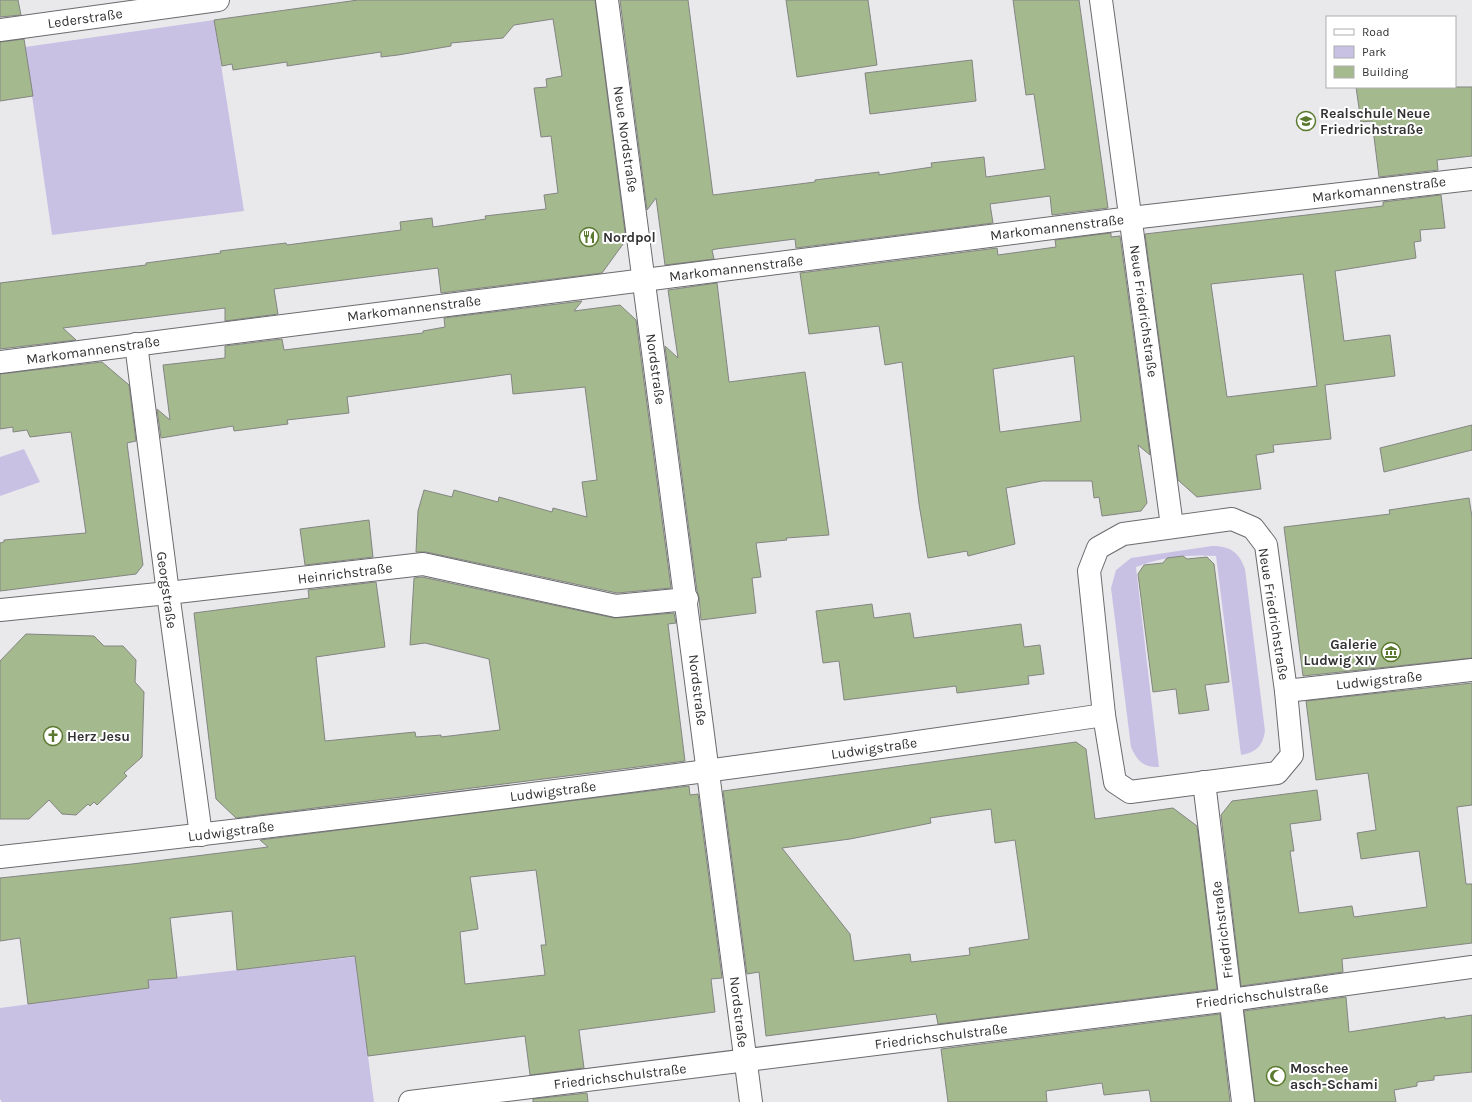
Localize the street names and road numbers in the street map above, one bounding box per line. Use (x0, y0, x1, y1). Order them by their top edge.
street label: Lederstraße (47, 5, 124, 32)
street label: Neue Nordstraße (610, 85, 641, 193)
street label: Markomannenstraße (1311, 173, 1447, 206)
street label: Markomannenstraße (989, 211, 1125, 244)
street label: Neue Friedrichstraße (1126, 244, 1161, 379)
street label: Markomannenstraße (668, 252, 804, 285)
street label: Markomannenstraße (346, 292, 482, 325)
street label: Nordstraße (642, 332, 669, 406)
street label: Markomannenstraße (25, 333, 161, 368)
street label: Neue Friedrichstraße (1255, 547, 1292, 682)
street label: Georgstraße (153, 550, 180, 630)
street label: Heinrichstraße (297, 559, 393, 588)
street label: Nordstraße (685, 653, 710, 727)
street label: Ludwigstraße (1335, 668, 1423, 693)
street label: Ludwigstraße (830, 734, 918, 763)
street label: Ludwigstraße (509, 778, 597, 805)
street label: Ludwigstraße (187, 818, 275, 845)
street label: Friedrichstraße (1208, 880, 1237, 980)
street label: Nordstraße (726, 975, 751, 1049)
street label: Friedrichschulstraße (1195, 979, 1329, 1012)
street label: Friedrichschulstraße (874, 1020, 1008, 1053)
street label: Friedrichschulstraße (553, 1060, 687, 1093)

